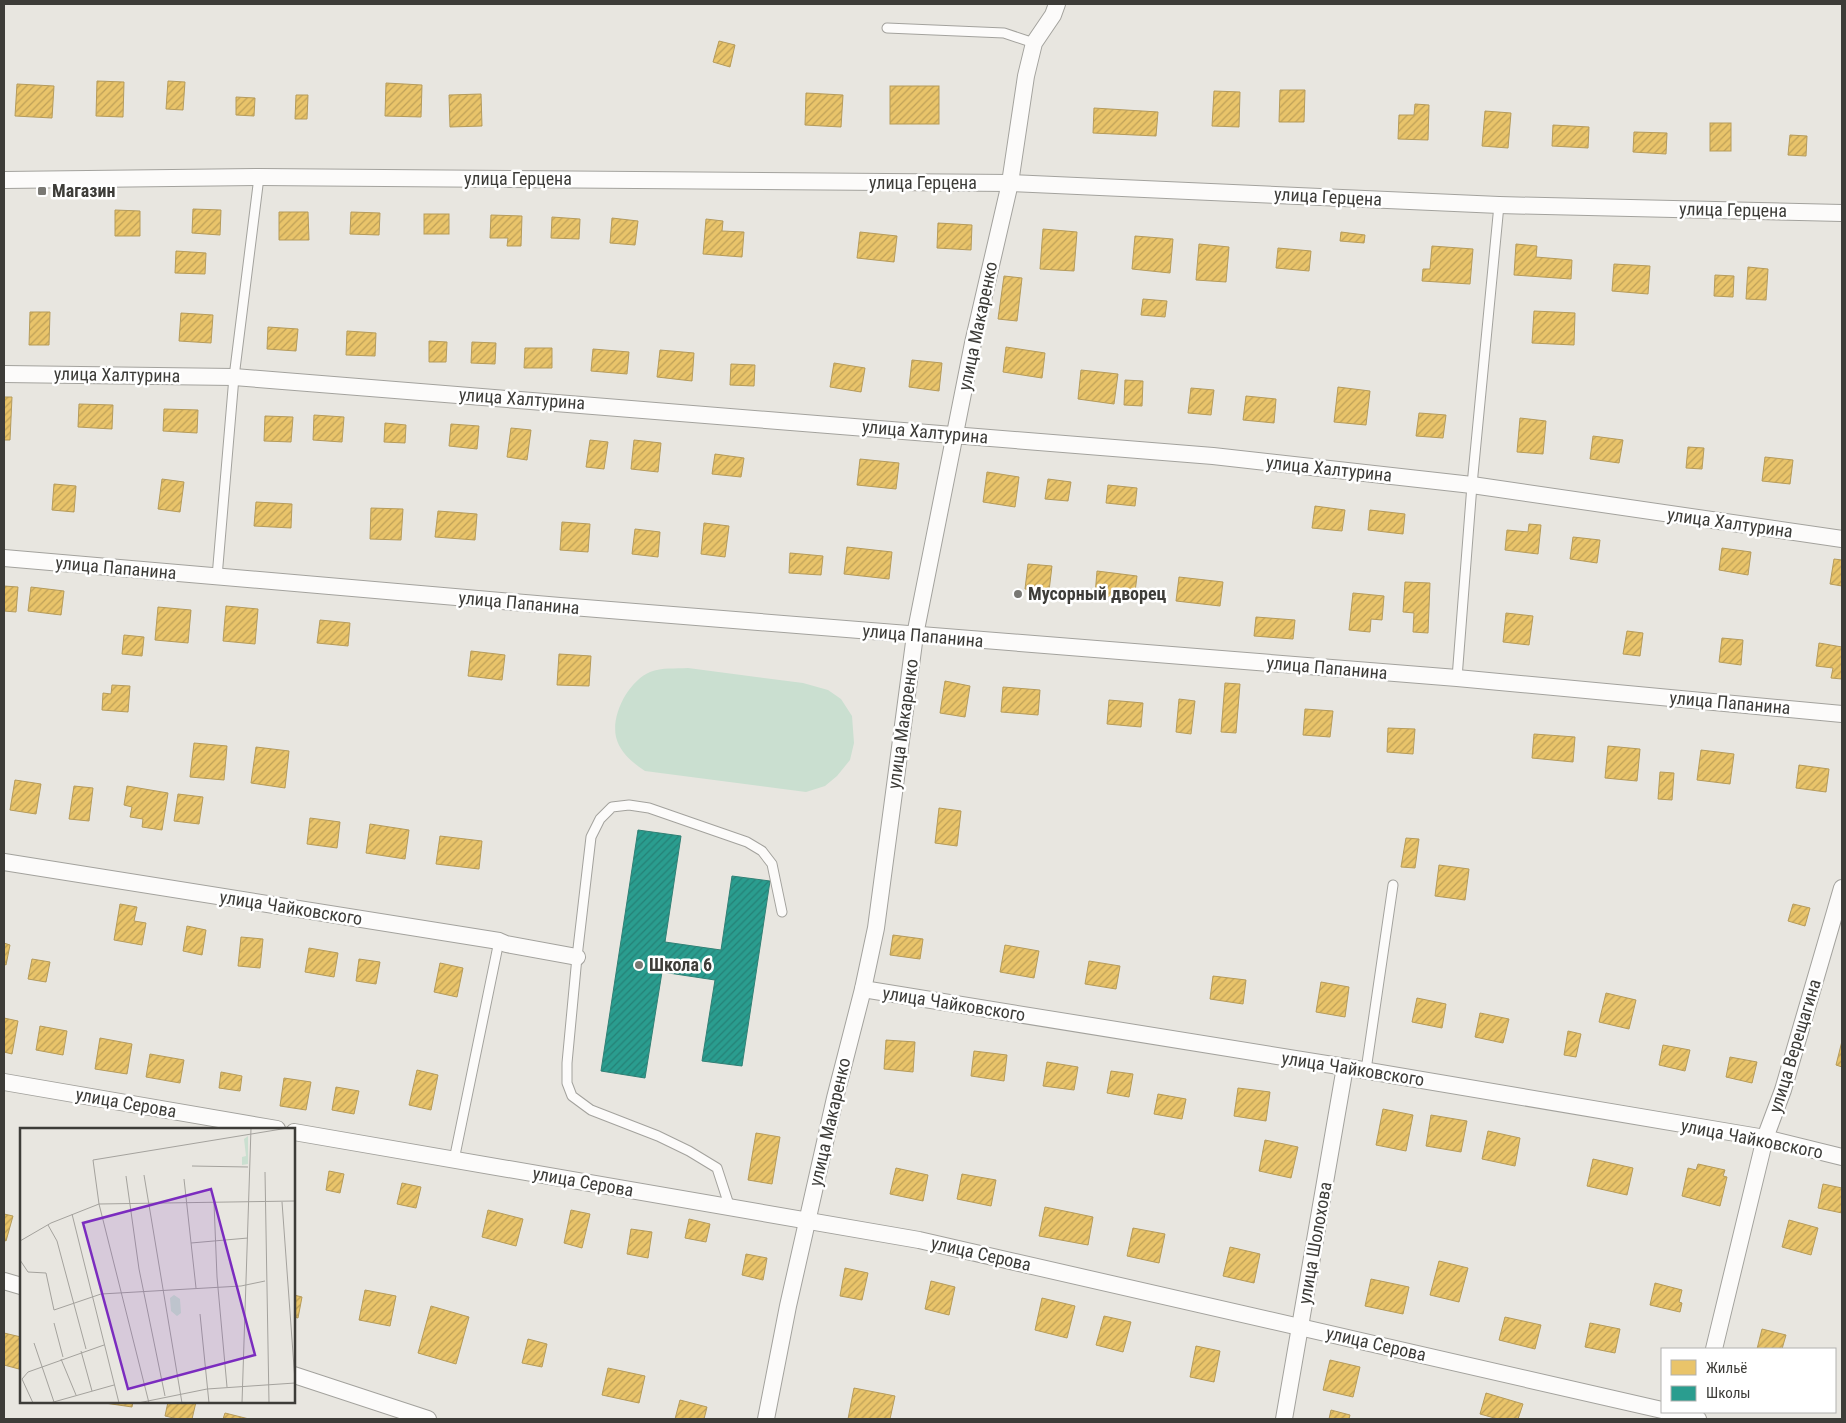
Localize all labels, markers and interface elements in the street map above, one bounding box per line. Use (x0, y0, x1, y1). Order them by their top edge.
street label: улица Герцена (464, 168, 572, 189)
street label: улица Герцена (869, 172, 977, 193)
place label: Магазин (52, 180, 115, 201)
street label: улица Герцена (1274, 183, 1382, 210)
marker: Магазин (36, 185, 48, 197)
street label: улица Герцена (1679, 198, 1787, 221)
street label: улица Макаренко (954, 260, 1001, 392)
street label: улица Халтурина (54, 363, 180, 386)
street label: улица Халтурина (458, 384, 586, 413)
street label: улица Халтурина (861, 416, 989, 447)
street label: улица Халтурина (1265, 451, 1393, 486)
street label: улица Халтурина (1666, 503, 1794, 542)
street label: улица Папанина (55, 552, 177, 583)
place label: Мусорный дворец (1028, 583, 1167, 604)
street label: улица Папанина (458, 587, 580, 618)
marker: Мусорный дворец (1012, 588, 1024, 600)
street label: улица Папанина (862, 620, 984, 651)
street label: улица Папанина (1266, 652, 1388, 683)
street label: улица Макаренко (883, 658, 922, 790)
street label: улица Папанина (1669, 687, 1791, 718)
street label: улица Чайковского (218, 886, 364, 929)
place label: Школа 6 (649, 954, 712, 975)
marker: Школа 6 (633, 959, 645, 971)
street label: улица Верещагина (1764, 977, 1825, 1115)
street label: улица Чайковского (881, 982, 1027, 1025)
street label: улица Чайковского (1280, 1047, 1426, 1090)
street label: улица Макаренко (805, 1056, 854, 1188)
street label: улица Серова (74, 1083, 178, 1122)
street label: улица Чайковского (1679, 1114, 1825, 1163)
inset map (20, 1128, 295, 1403)
street label: улица Серова (531, 1162, 635, 1201)
street label: улица Шолохова (1293, 1180, 1336, 1306)
street label: улица Серова (929, 1232, 1033, 1275)
street label: улица Серова (1324, 1322, 1428, 1365)
legend (1661, 1348, 1836, 1413)
text: Жильё (1706, 1359, 1747, 1377)
text: Школы (1706, 1384, 1751, 1402)

